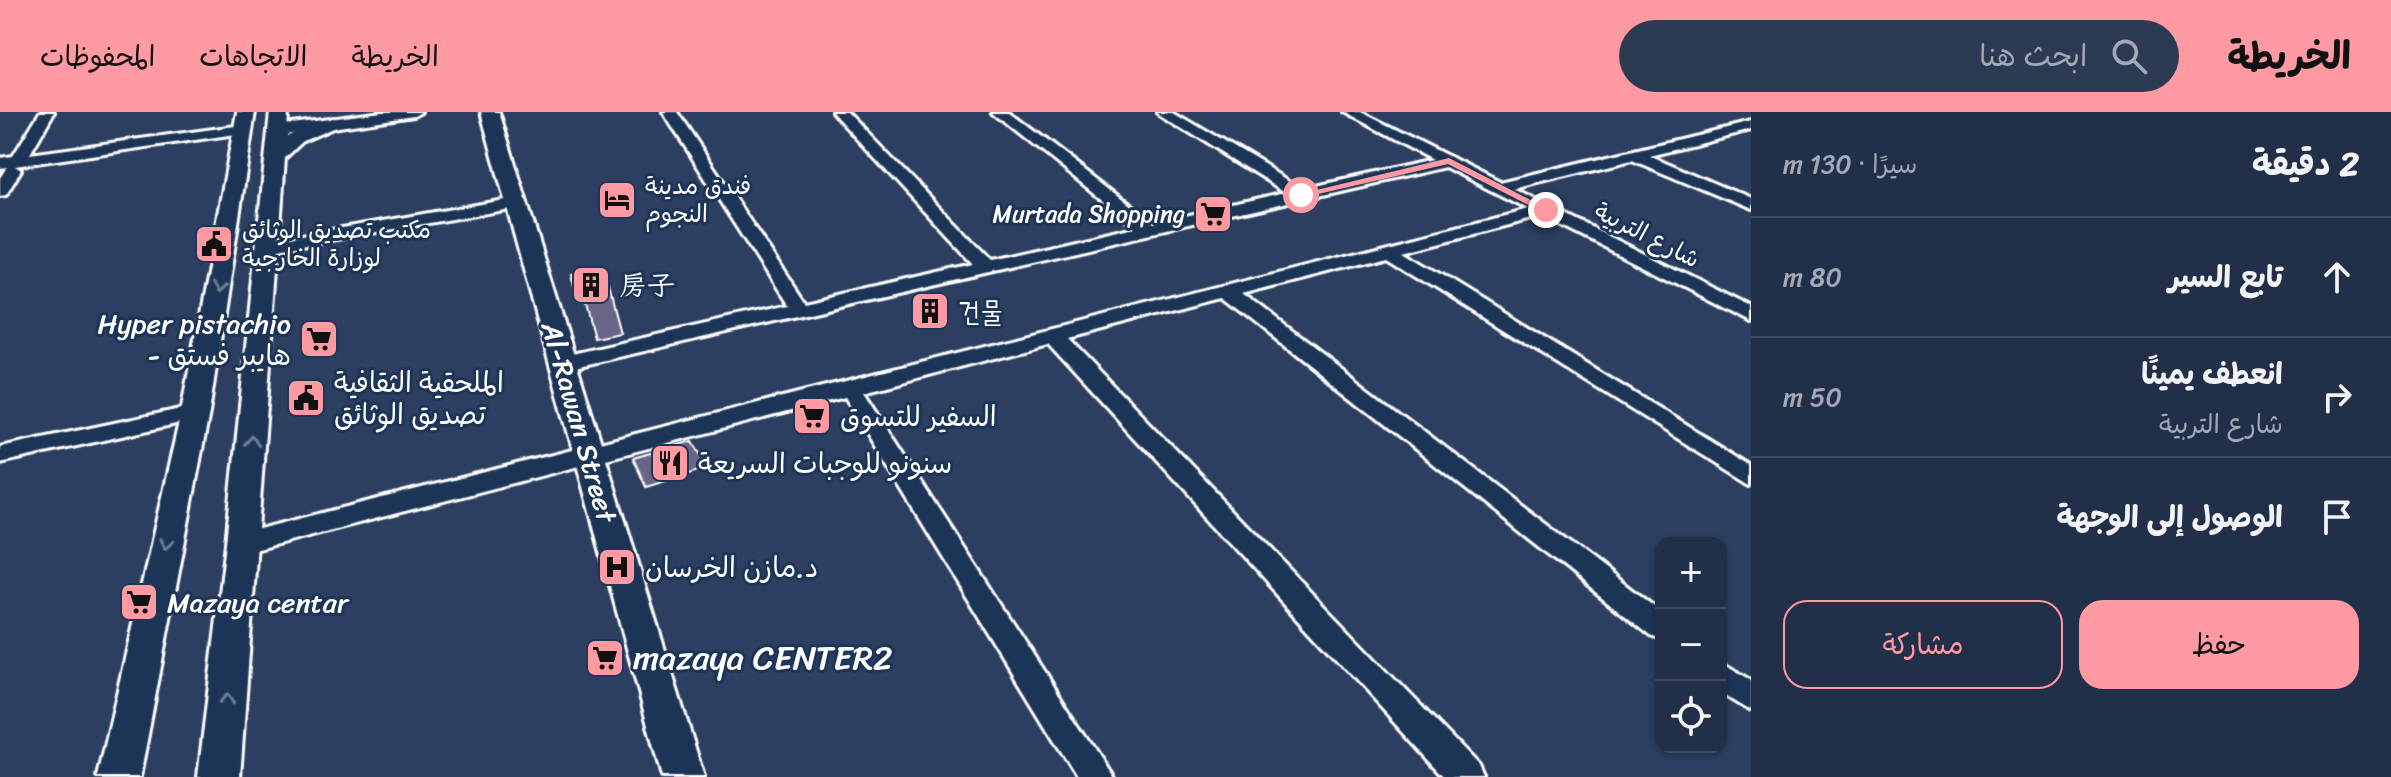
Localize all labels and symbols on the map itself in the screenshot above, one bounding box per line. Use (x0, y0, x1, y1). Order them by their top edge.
place label: فندق مدينة النجوم (645, 165, 751, 235)
route start (1283, 177, 1319, 213)
hotel icon: فندق مدينة النجوم (596, 179, 638, 221)
street label: شارع التربية (1586, 190, 1708, 280)
route end (1528, 192, 1564, 228)
place label: Murtada Shopping (992, 193, 1185, 235)
supermarket icon: Murtada Shopping (1192, 193, 1234, 235)
place label: مكتب تصديق الوثائق لوزارة الخارجية (242, 209, 431, 279)
public building icon: مكتب تصديق الوثائق لوزارة الخارجية (193, 223, 235, 265)
place label: 房子 (619, 261, 675, 310)
building icon: 房子 (570, 264, 612, 306)
one-way arrow (209, 282, 226, 296)
place label: 건물 (958, 287, 1003, 336)
building icon: 건물 (909, 290, 951, 332)
place label: Hyper pistachio - هايبر فستق (97, 299, 291, 380)
street label: Al-Rawan Street (527, 315, 632, 530)
supermarket icon: Hyper pistachio - هايبر فستق (298, 318, 340, 360)
place label: الملحقية الثقافية تصديق الوثائق (334, 358, 504, 439)
public building icon: الملحقية الثقافية تصديق الوثائق (285, 377, 327, 419)
place label: السفير للتسوق (840, 392, 997, 441)
supermarket icon: السفير للتسوق (791, 395, 833, 437)
one-way arrow (243, 434, 260, 447)
place label: سنونو للوجبات السريعة (698, 439, 952, 488)
restaurant icon: سنونو للوجبات السريعة (649, 442, 691, 484)
one-way arrow (158, 537, 175, 550)
place label: د.مازن الخرسان (645, 543, 818, 592)
hospital icon: د.مازن الخرسان (596, 546, 638, 588)
place label: Mazaya centar (167, 578, 350, 627)
supermarket icon: Mazaya centar (118, 581, 160, 623)
place label: mazaya CENTER2 (633, 628, 893, 688)
supermarket icon: mazaya CENTER2 (584, 637, 626, 679)
one-way arrow (218, 693, 235, 706)

